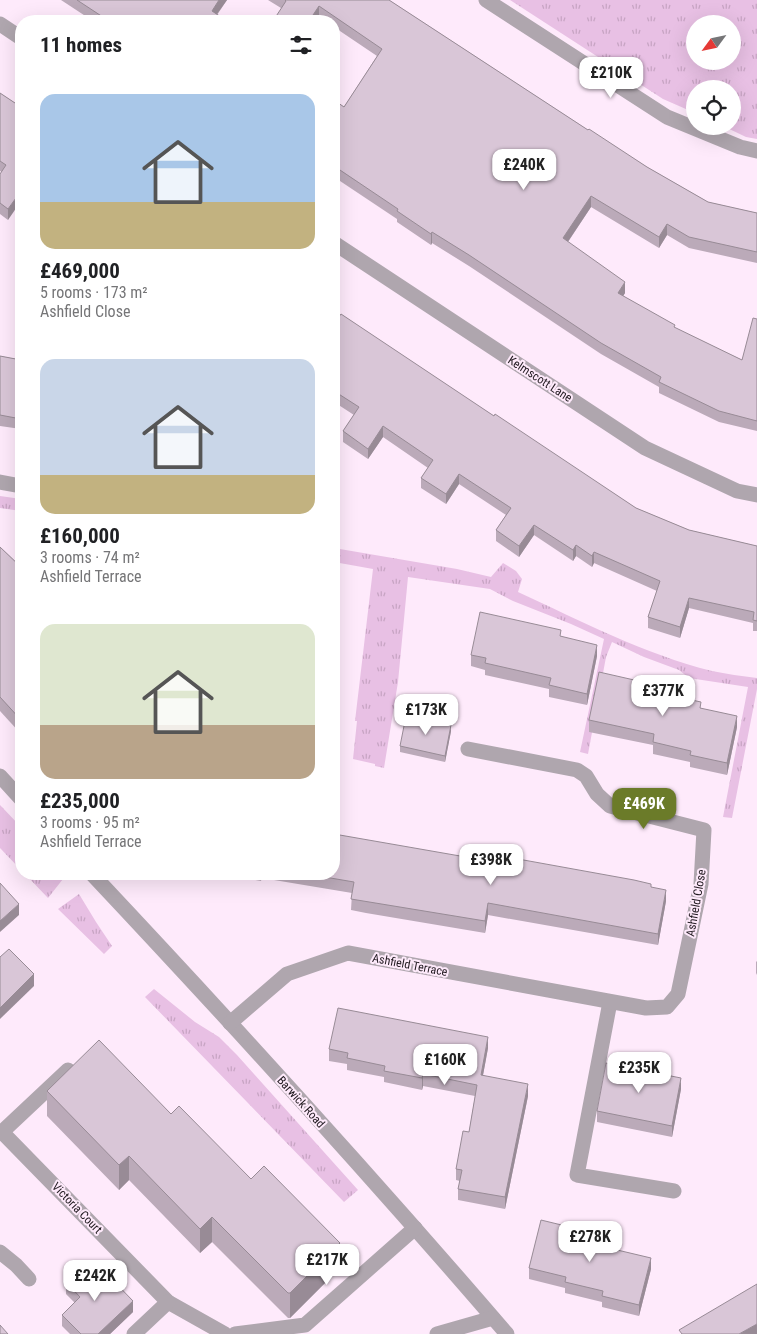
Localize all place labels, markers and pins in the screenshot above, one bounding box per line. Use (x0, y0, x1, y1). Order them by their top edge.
pin: £210K (576, 56, 646, 99)
pin: £240K (489, 148, 559, 191)
pin: £377K (628, 674, 698, 717)
pin: £173K (391, 694, 461, 736)
pin: £469K (609, 788, 679, 830)
pin: £398K (456, 844, 526, 886)
pin: £160K (410, 1044, 480, 1086)
pin: £235K (604, 1052, 674, 1094)
pin: £278K (555, 1220, 625, 1263)
pin: £217K (292, 1244, 362, 1286)
pin: £242K (60, 1260, 130, 1302)

